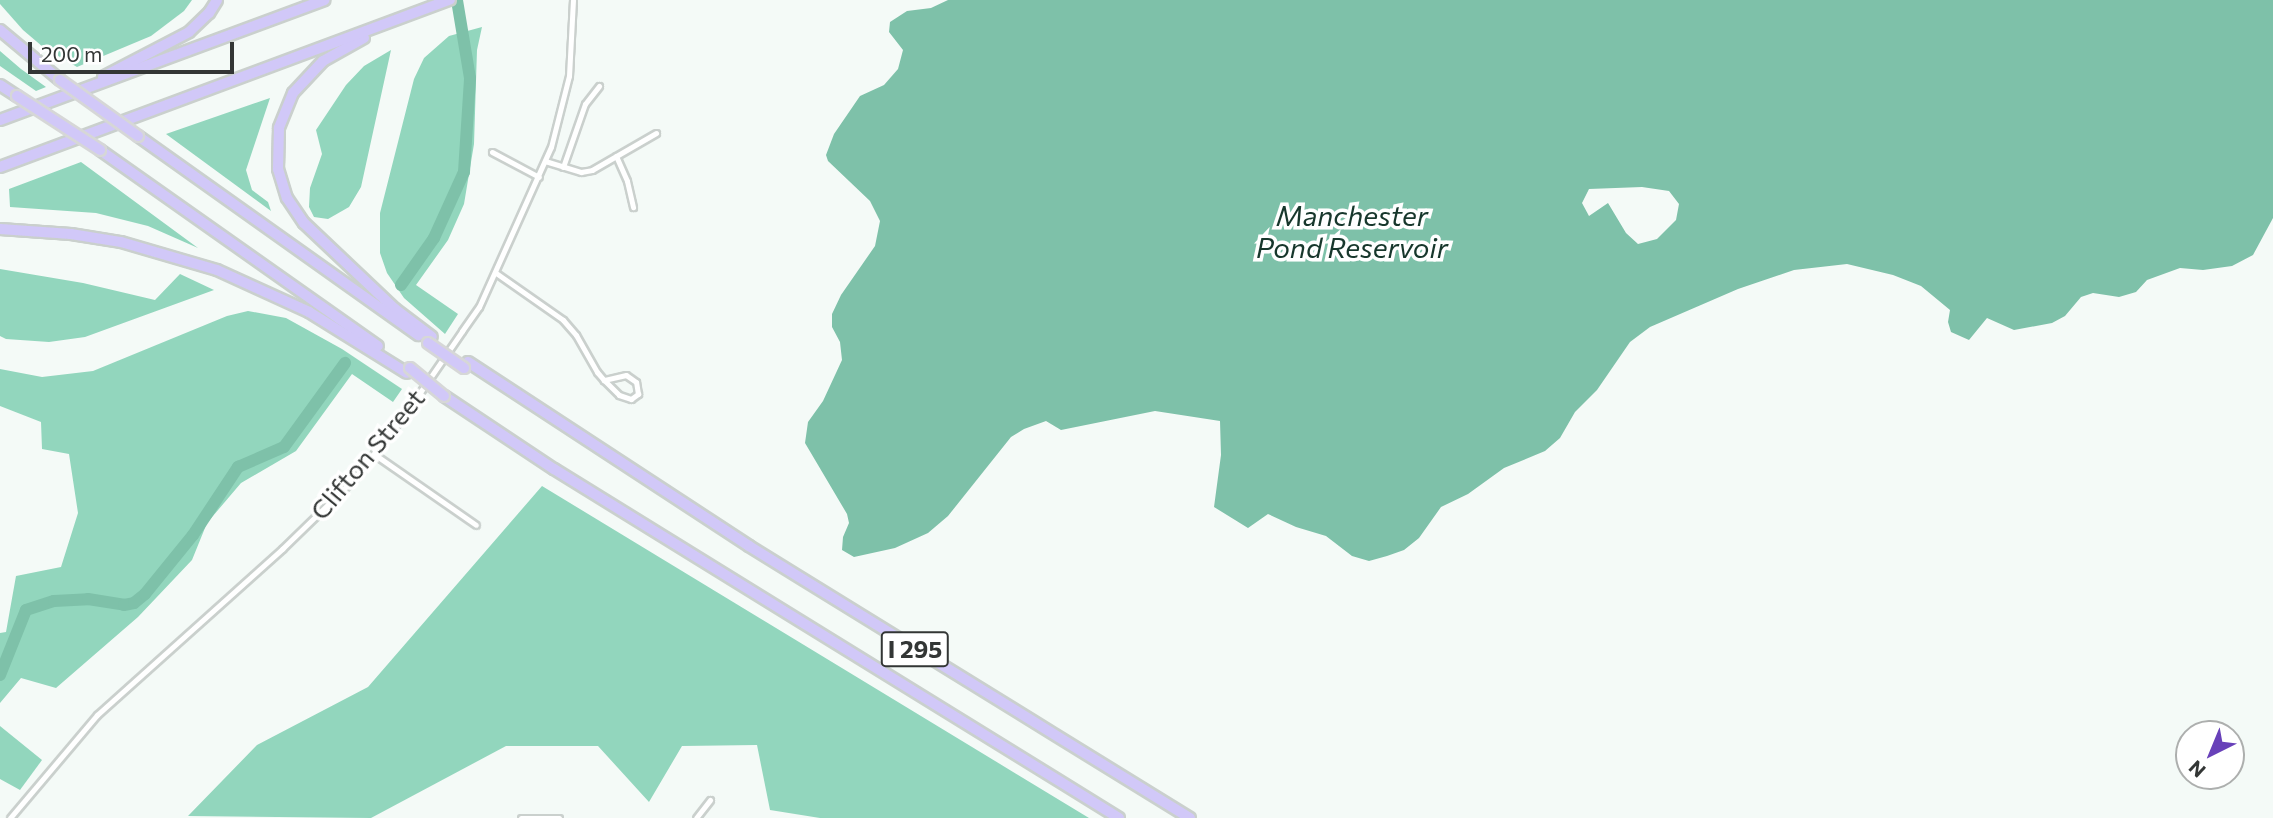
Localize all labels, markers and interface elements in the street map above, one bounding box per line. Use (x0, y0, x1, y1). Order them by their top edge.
scale bar (32, 28, 238, 72)
text: 200 m (41, 41, 102, 66)
water label: Manchester Pond Reservoir (1256, 198, 1448, 264)
street label: Clifton Street (303, 382, 431, 526)
road number: I 295 (880, 628, 950, 670)
north arrow (2175, 720, 2245, 790)
text: N (2184, 756, 2210, 783)

